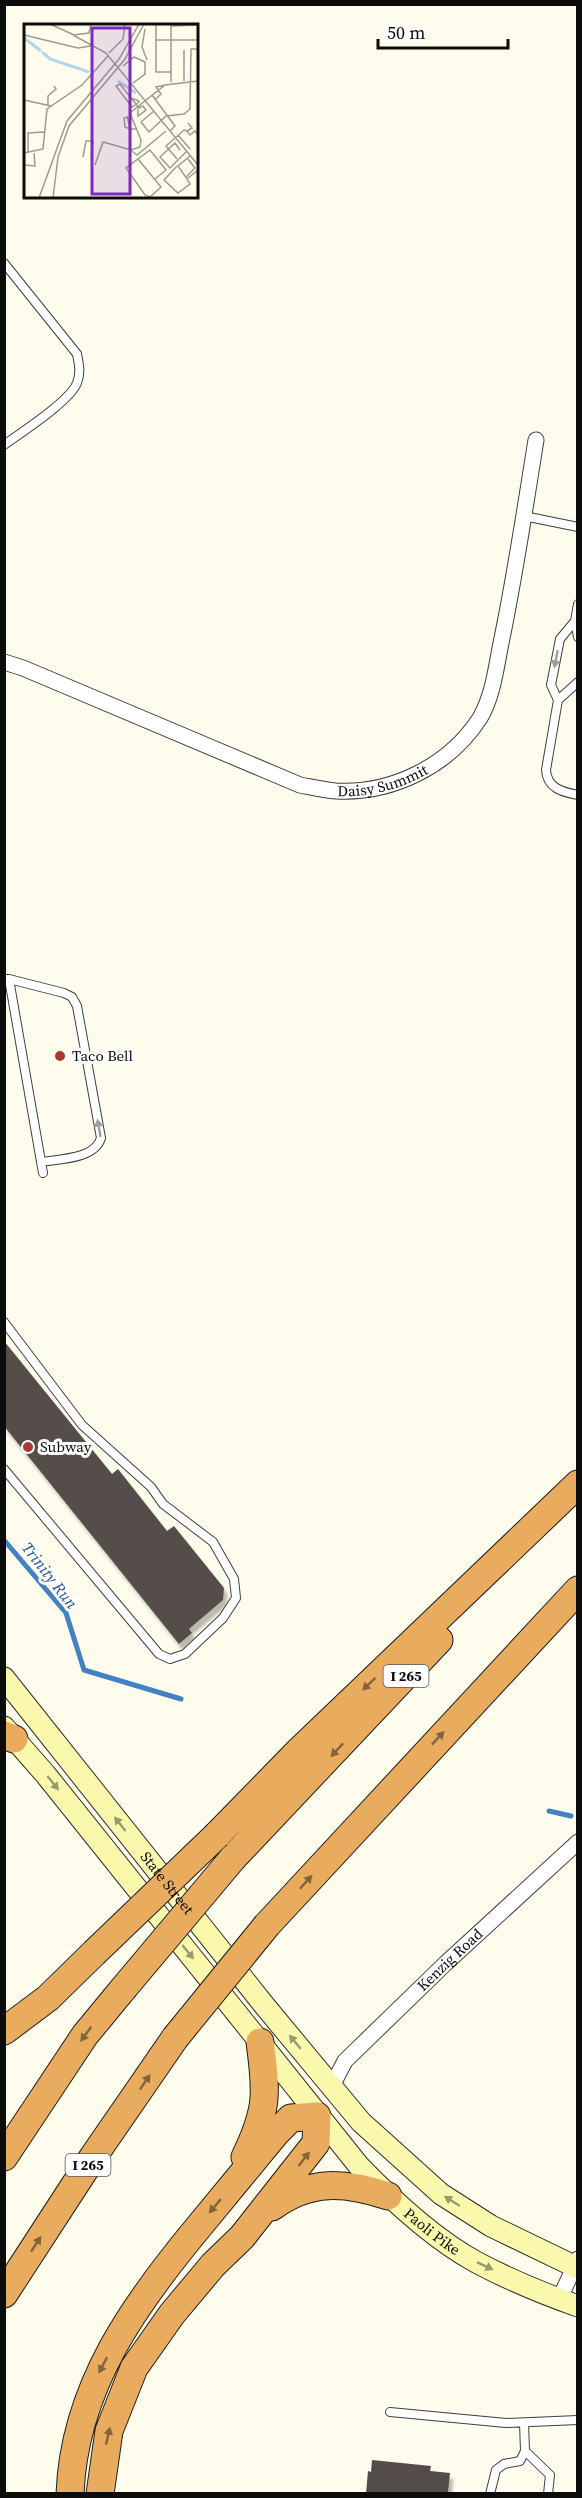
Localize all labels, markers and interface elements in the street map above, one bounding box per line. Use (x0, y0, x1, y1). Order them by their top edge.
scale bar (378, 12, 508, 50)
text: 50 m (387, 20, 425, 45)
inset map (24, 24, 198, 198)
one-way arrow (551, 650, 560, 669)
street label: Daisy Summit (337, 759, 432, 801)
place label: Taco Bell (72, 1045, 134, 1066)
marker: Taco Bell (53, 1049, 67, 1063)
one-way arrow (94, 1118, 103, 1137)
place label: Subway (40, 1436, 92, 1457)
marker: Subway (21, 1440, 35, 1454)
water label: Trinity Run (17, 1537, 83, 1613)
road number: I 265 (384, 1665, 428, 1687)
one-way arrow (361, 1677, 376, 1691)
one-way arrow (431, 1731, 444, 1746)
one-way arrow (330, 1742, 344, 1757)
one-way arrow (46, 1776, 58, 1791)
one-way arrow (114, 1816, 127, 1832)
street label: State Street (136, 1847, 199, 1919)
one-way arrow (299, 1874, 313, 1889)
street label: Kenzig Road (412, 1923, 487, 1996)
one-way arrow (181, 1944, 194, 1960)
one-way arrow (81, 2027, 93, 2042)
one-way arrow (289, 2035, 302, 2050)
one-way arrow (139, 2074, 150, 2091)
one-way arrow (297, 2151, 310, 2167)
road number: I 265 (66, 2154, 110, 2176)
one-way arrow (444, 2196, 460, 2207)
one-way arrow (209, 2198, 222, 2214)
street label: Paoli Pike (400, 2203, 465, 2260)
one-way arrow (30, 2237, 42, 2253)
one-way arrow (476, 2261, 494, 2271)
one-way arrow (98, 2357, 108, 2374)
one-way arrow (104, 2427, 114, 2445)

